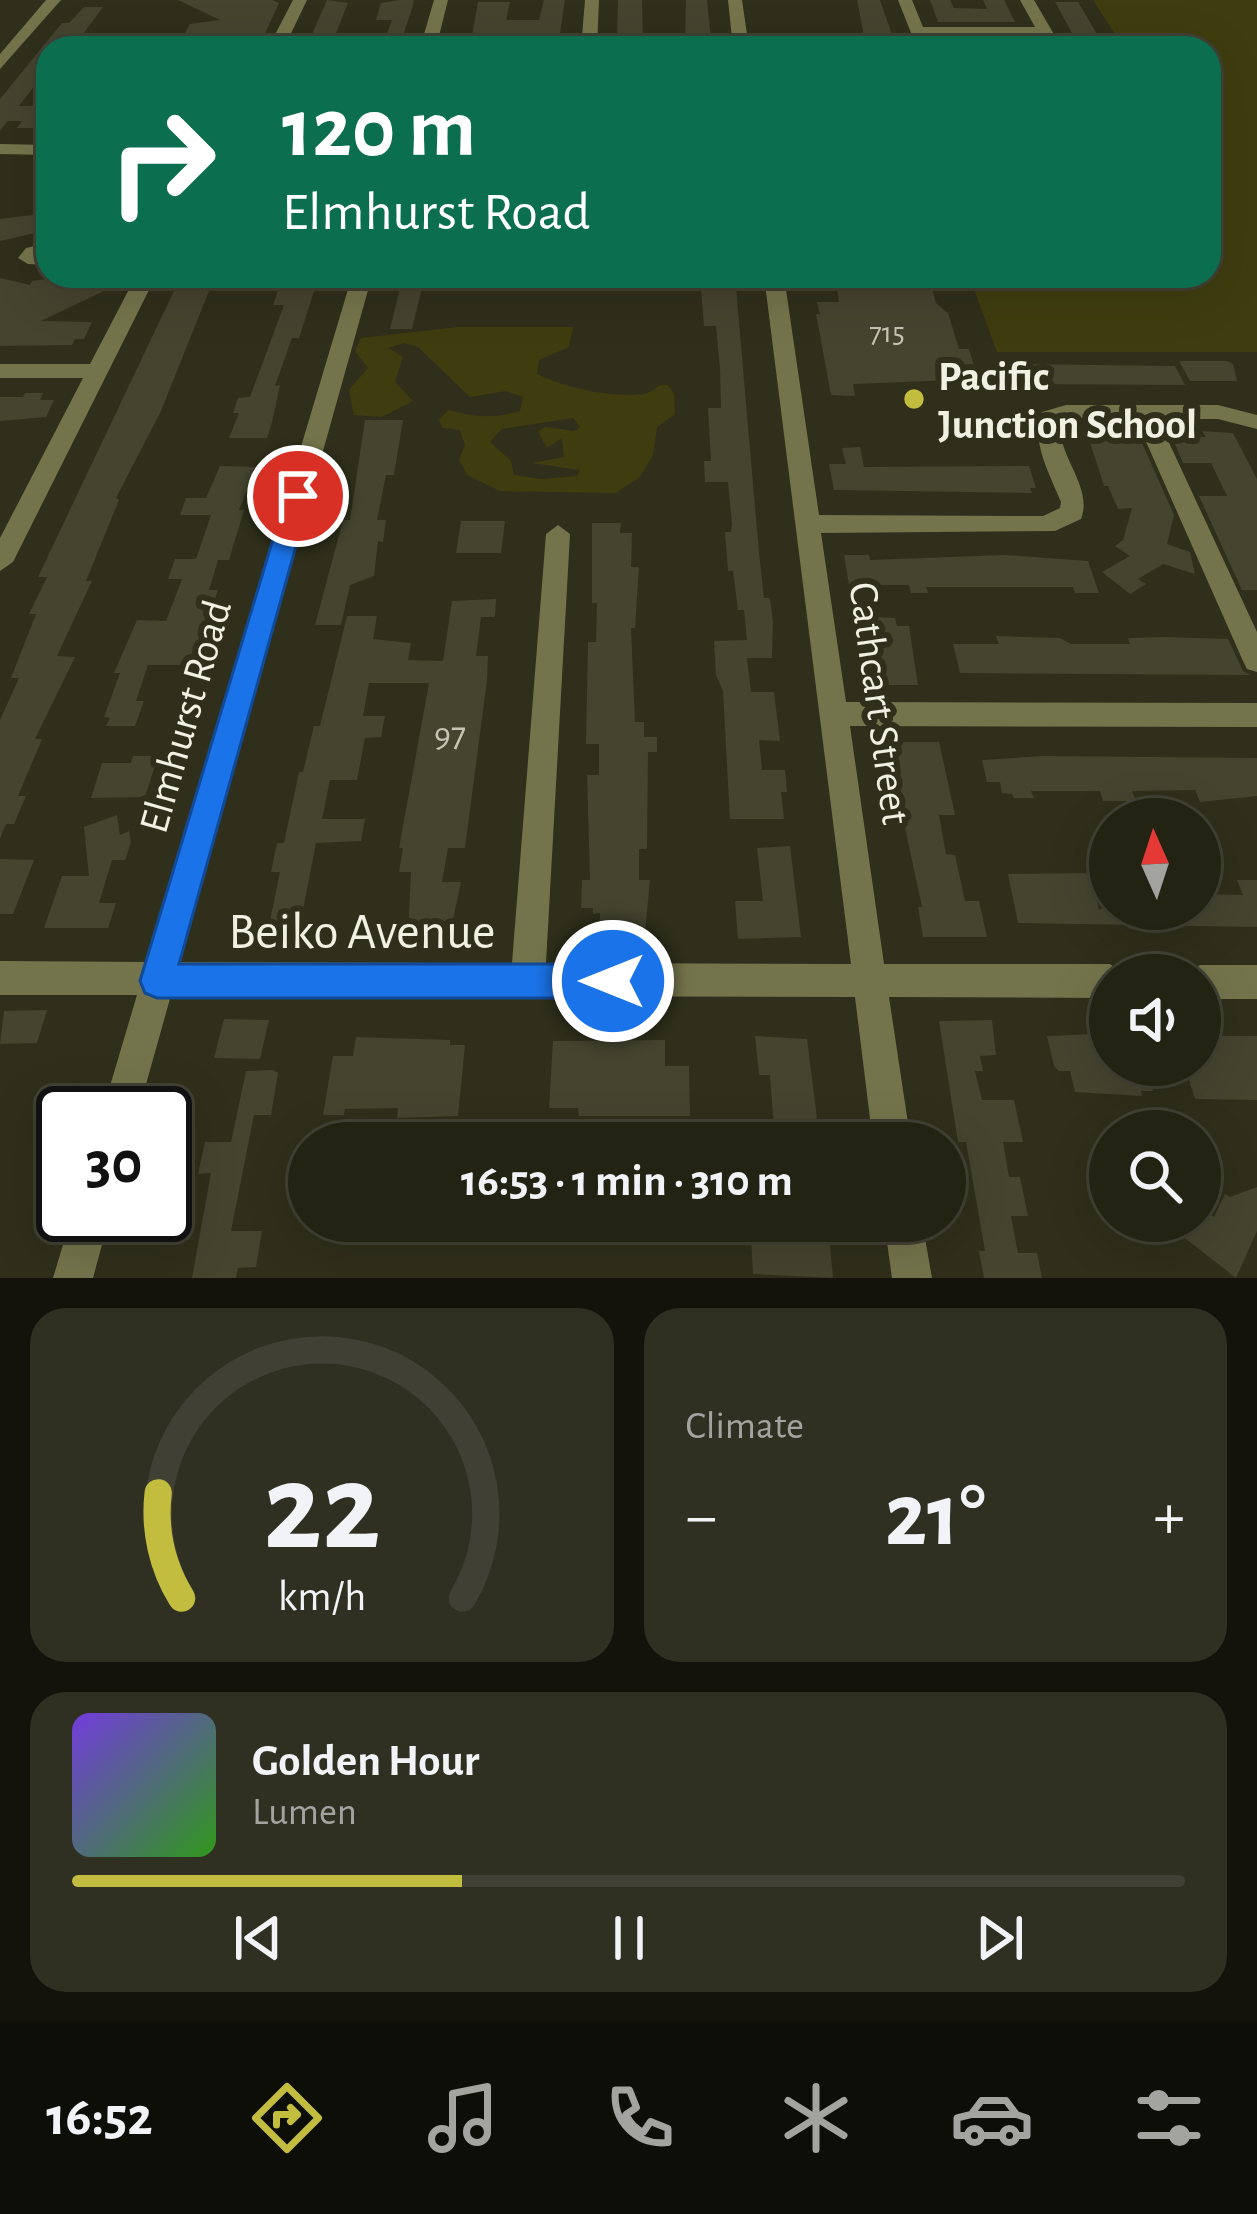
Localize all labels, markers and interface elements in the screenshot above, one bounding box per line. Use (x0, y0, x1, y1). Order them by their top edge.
icon: right (84, 84, 240, 240)
text: 120 m (282, 88, 476, 172)
text: Elmhurst Road (282, 186, 591, 240)
house number: 715 (869, 318, 905, 348)
place label: Pacific Junction School (938, 356, 1197, 446)
marker: Pacific Junction School (901, 386, 927, 412)
pin (247, 445, 349, 547)
icon: arrive (265, 463, 331, 529)
street label: Cathcart Street (841, 580, 917, 827)
street label: Elmhurst Road (133, 595, 239, 838)
house number: 97 (434, 717, 466, 753)
north arrow (1089, 798, 1221, 930)
map controls (1089, 798, 1221, 1242)
street label: Beiko Avenue (228, 907, 496, 958)
position arrow (550, 918, 676, 1044)
button: sound (1089, 954, 1221, 1086)
speed limit sign: 30 (36, 1086, 192, 1242)
button: search (1089, 1110, 1221, 1242)
text: 16:53 · 1 min · 310 m (461, 1159, 793, 1204)
text: Climate (686, 1407, 804, 1446)
text: 22 (263, 1447, 381, 1572)
text: 21° (885, 1472, 986, 1562)
text: − (686, 1484, 717, 1550)
text: + (1153, 1484, 1185, 1550)
text: km/h (278, 1576, 366, 1619)
text: Golden Hour (252, 1739, 479, 1784)
text: Lumen (252, 1793, 357, 1832)
icon: previous (225, 1905, 291, 1971)
icon: pause (596, 1905, 662, 1971)
icon: next (967, 1905, 1033, 1971)
icon: directions (245, 2076, 329, 2160)
icon: music (421, 2076, 505, 2160)
icon: phone (598, 2076, 682, 2160)
icon: climate (774, 2076, 858, 2160)
icon: car (950, 2076, 1034, 2160)
icon: filters (1127, 2076, 1211, 2160)
text: 16:52 (46, 2091, 153, 2145)

